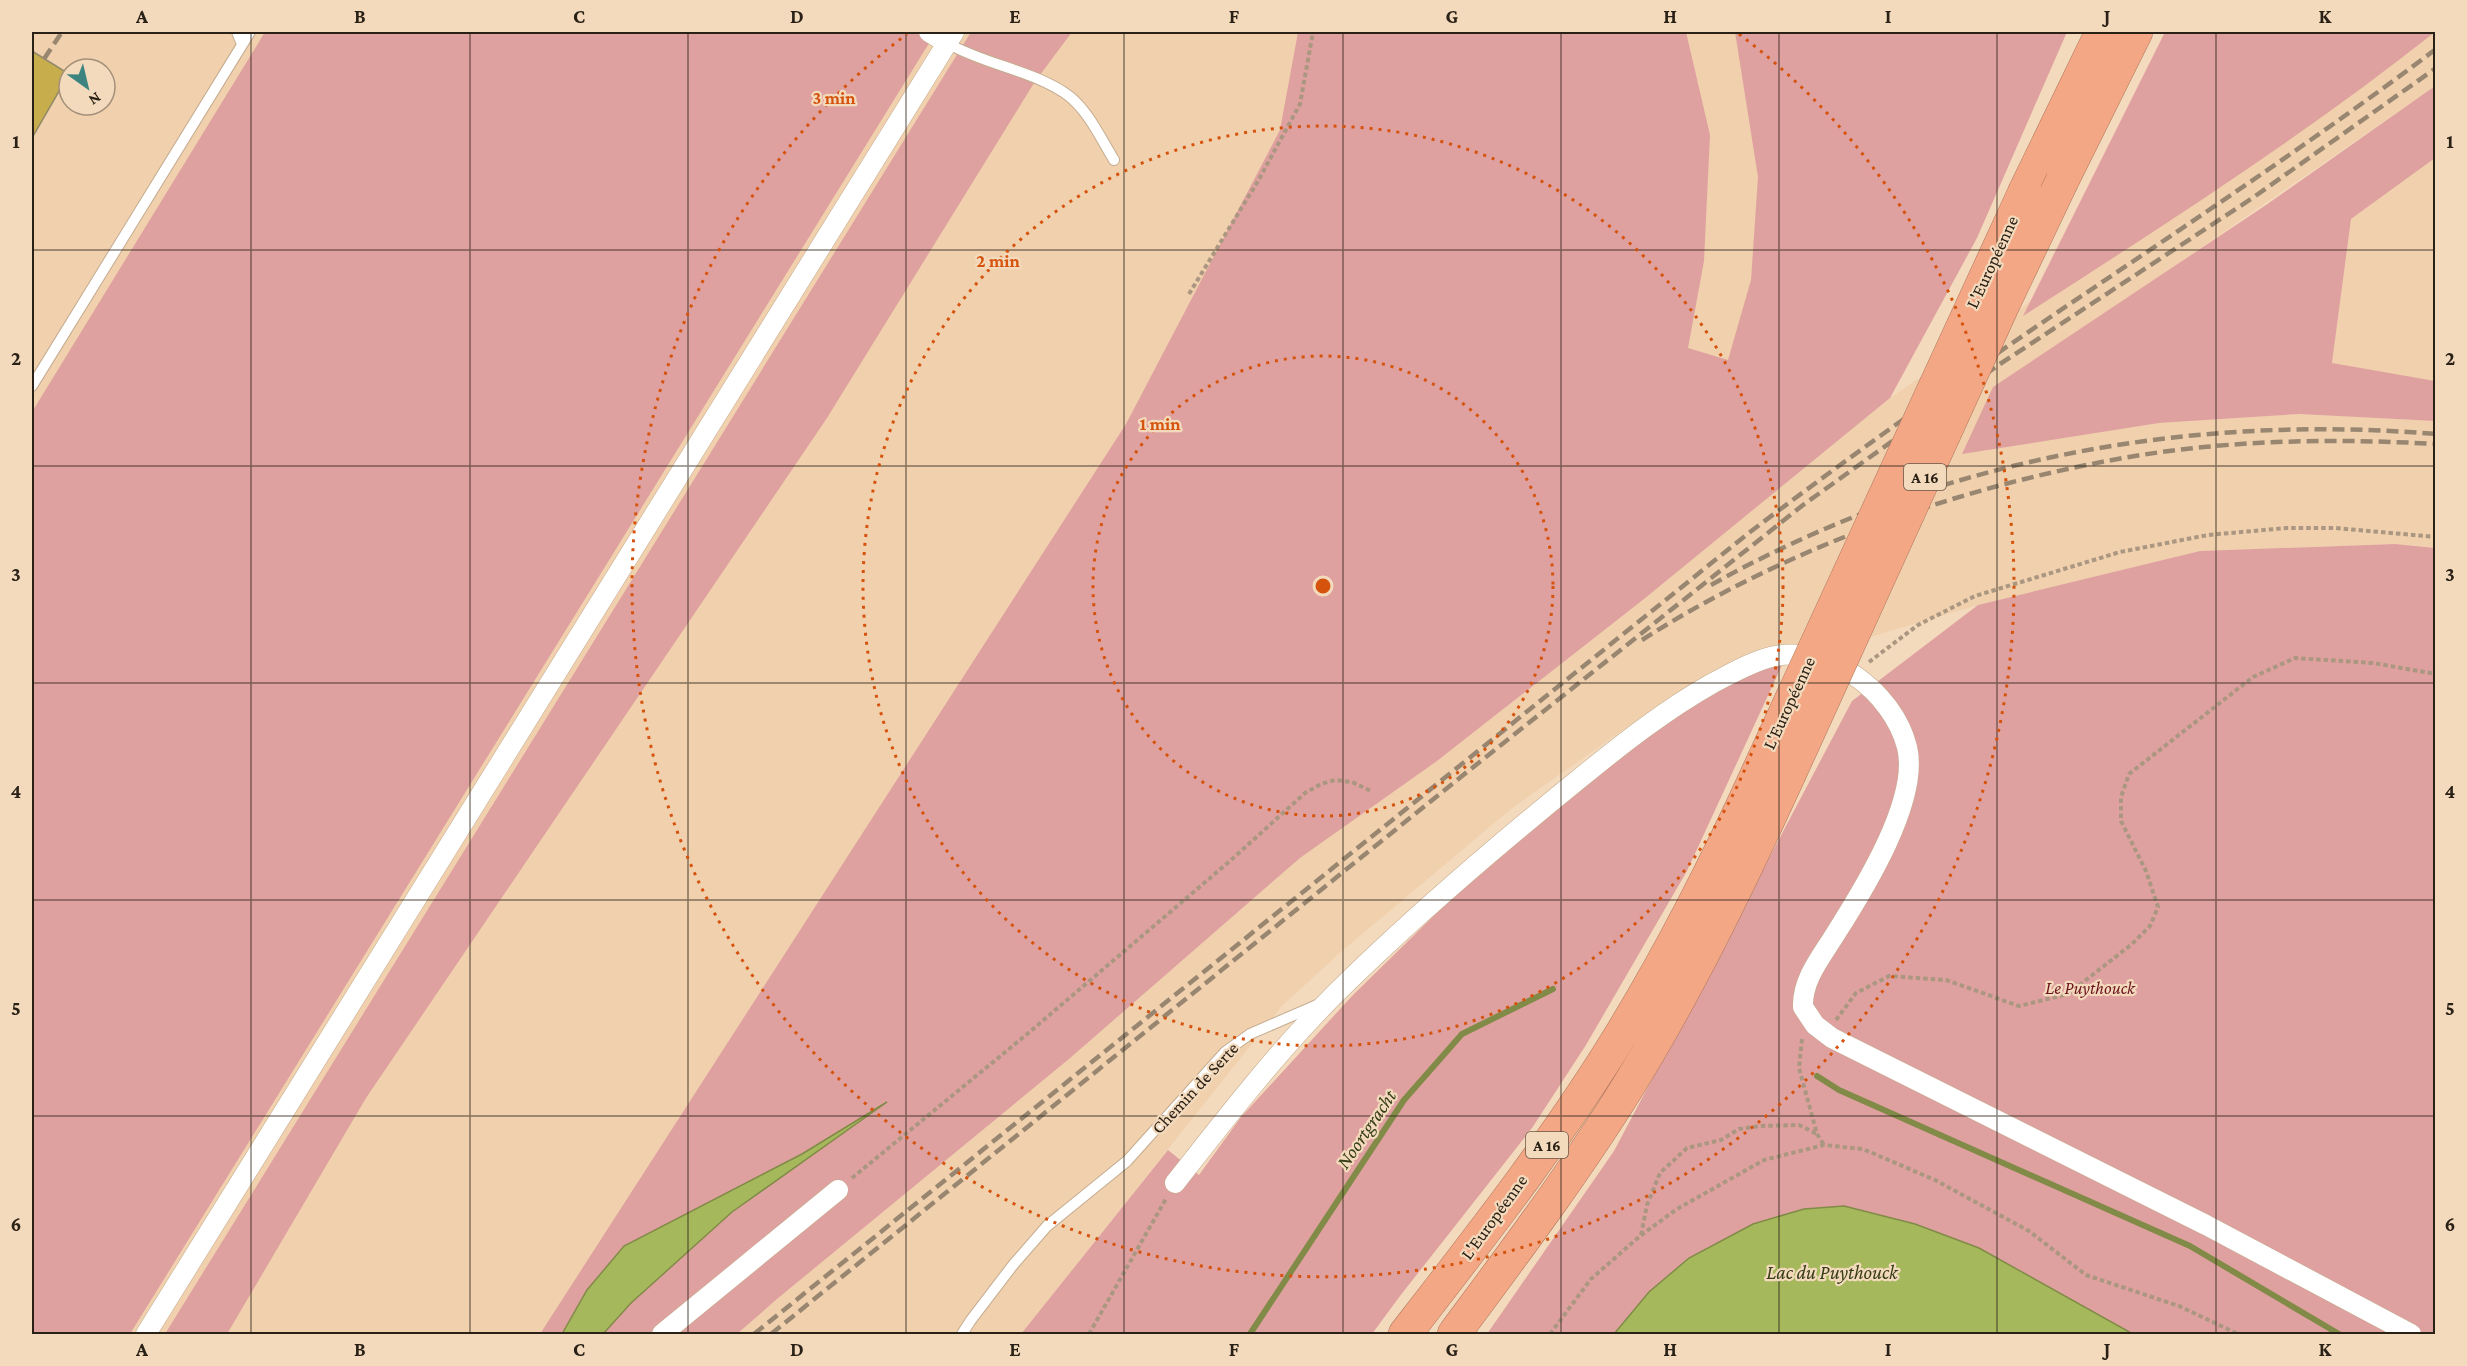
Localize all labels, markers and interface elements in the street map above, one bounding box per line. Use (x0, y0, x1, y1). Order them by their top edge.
text: A (135, 5, 149, 27)
text: B (354, 5, 366, 27)
text: C (573, 5, 585, 27)
text: D (790, 5, 804, 27)
text: E (1009, 5, 1021, 27)
text: F (1229, 5, 1240, 27)
text: G (1446, 5, 1459, 27)
text: H (1663, 5, 1677, 27)
text: I (1885, 5, 1892, 27)
text: J (2102, 5, 2111, 27)
text: K (2319, 5, 2333, 27)
north arrow (57, 57, 117, 117)
text: 3 min (812, 88, 856, 108)
text: N (86, 89, 104, 109)
text: 1 (12, 130, 20, 152)
text: 1 (2446, 130, 2454, 152)
street label: L'Européenne (1962, 213, 2022, 311)
text: 2 min (976, 251, 1020, 271)
text: 2 (11, 347, 21, 369)
text: 2 (2445, 347, 2455, 369)
text: 1 min (1140, 414, 1181, 434)
road number: A 16 (1904, 464, 1946, 490)
text: 3 (11, 563, 21, 585)
text: 3 (2445, 563, 2455, 585)
centre of rings (1313, 576, 1333, 596)
street label: L'Européenne (1759, 654, 1819, 752)
text: 4 (11, 780, 22, 802)
text: 4 (2445, 780, 2456, 802)
park label: Le Puythouck (2045, 978, 2136, 998)
text: 5 (11, 997, 21, 1019)
text: 5 (2445, 997, 2455, 1019)
street label: Chemin de Serte (1148, 1038, 1242, 1138)
water label: Noortgracht (1332, 1085, 1402, 1173)
road number: A 16 (1526, 1132, 1568, 1158)
street label: L'Européenne (1457, 1171, 1531, 1263)
text: 6 (11, 1213, 21, 1235)
text: 6 (2445, 1213, 2455, 1235)
water label: Lac du Puythouck (1766, 1261, 1899, 1284)
text: A (135, 1338, 149, 1360)
text: B (354, 1338, 366, 1360)
text: C (573, 1338, 585, 1360)
text: D (790, 1338, 804, 1360)
text: E (1009, 1338, 1021, 1360)
text: F (1229, 1338, 1240, 1360)
text: G (1446, 1338, 1459, 1360)
text: H (1663, 1338, 1677, 1360)
text: I (1885, 1338, 1892, 1360)
text: J (2102, 1338, 2111, 1360)
text: K (2319, 1338, 2333, 1360)

